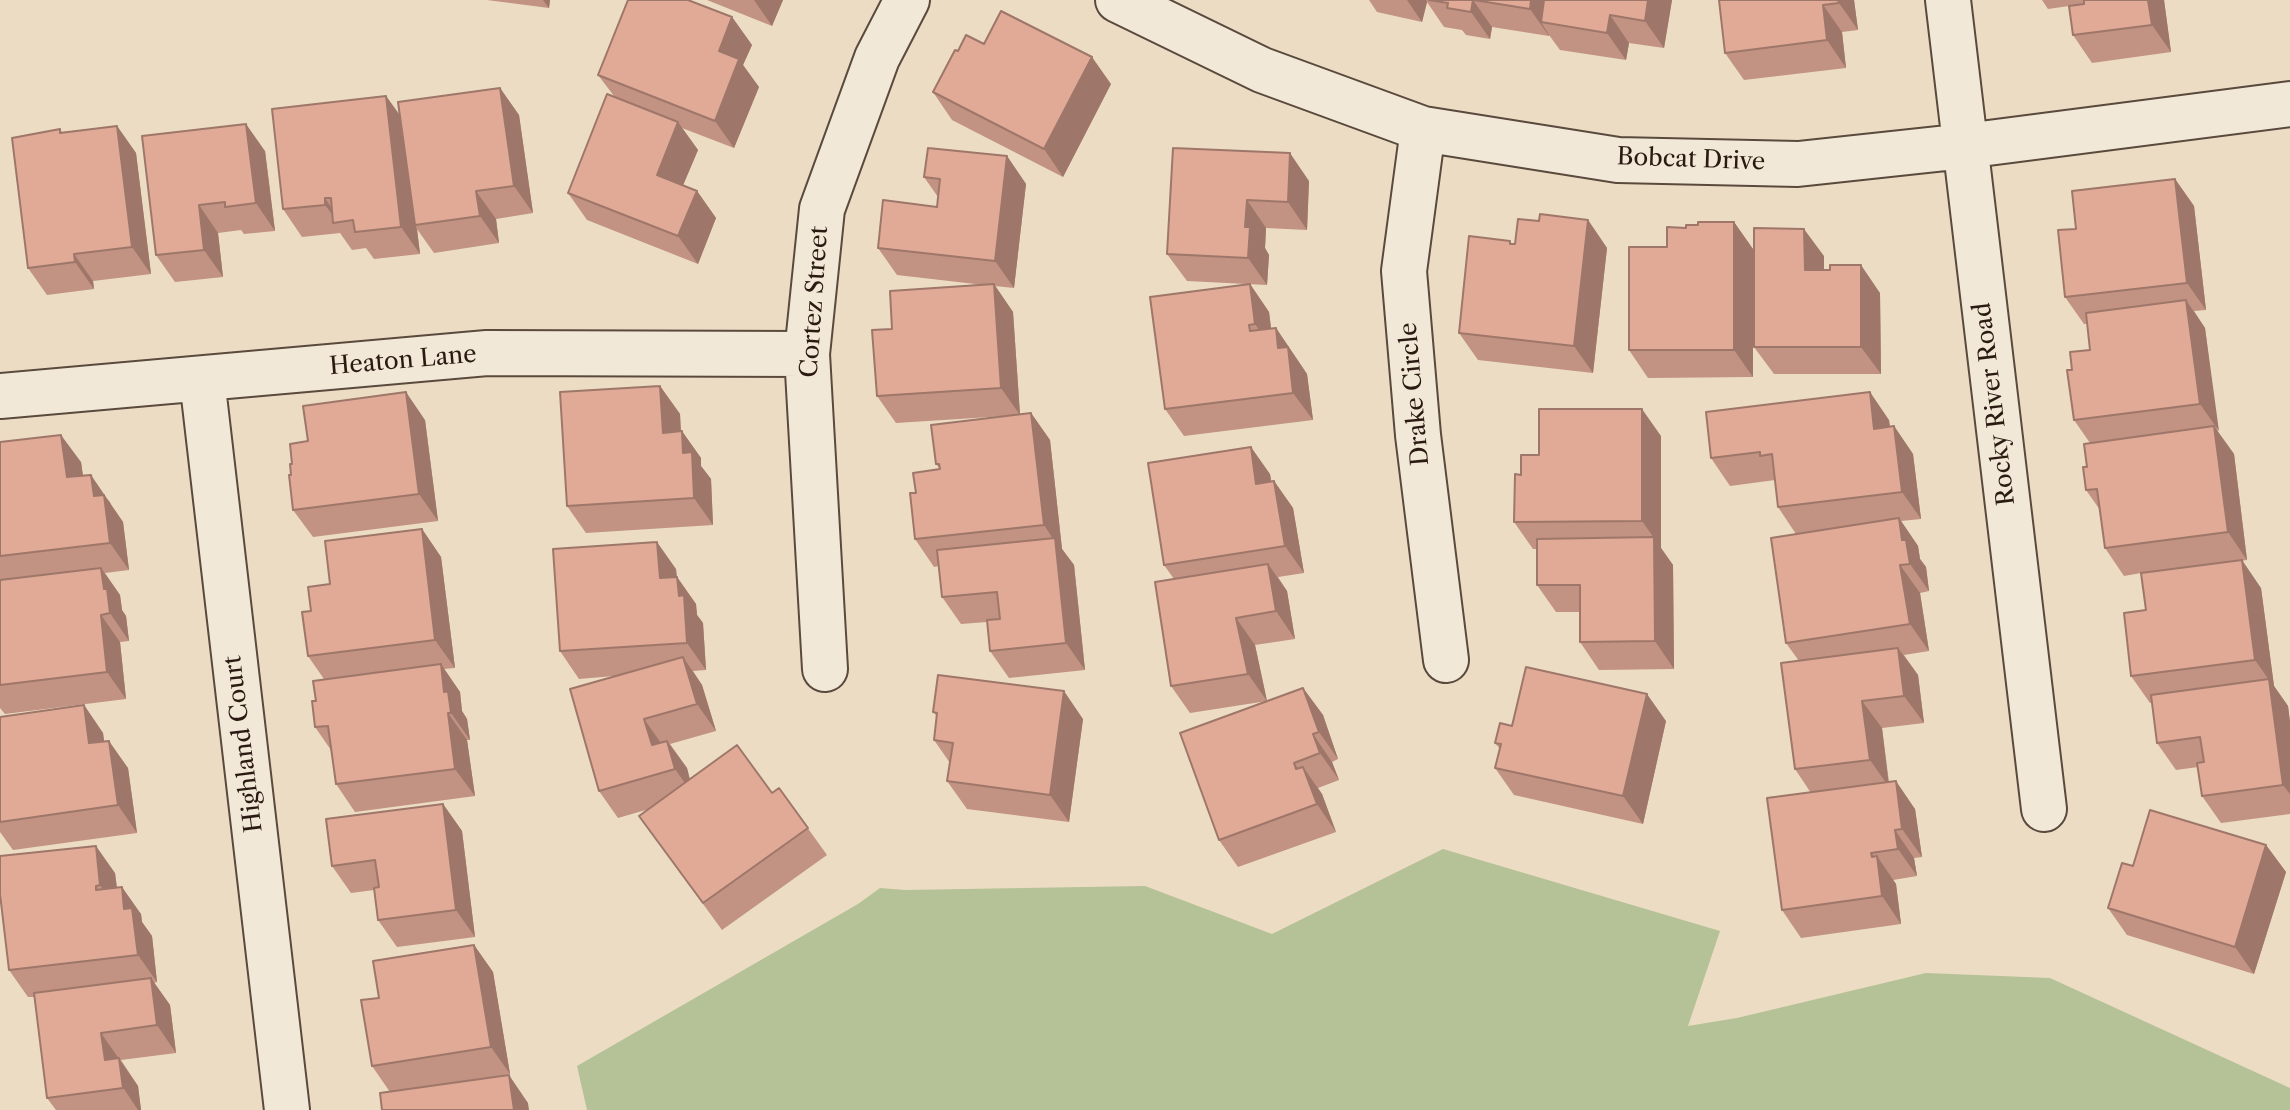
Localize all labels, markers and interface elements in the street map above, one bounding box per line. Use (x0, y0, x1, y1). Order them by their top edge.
street label: Bobcat Drive (1616, 143, 1766, 177)
street label: Cortez Street (795, 225, 835, 379)
street label: Rocky River Road (1968, 301, 2022, 507)
street label: Drake Circle (1394, 321, 1436, 467)
street label: Heaton Lane (328, 340, 478, 382)
street label: Highland Court (219, 654, 269, 834)

